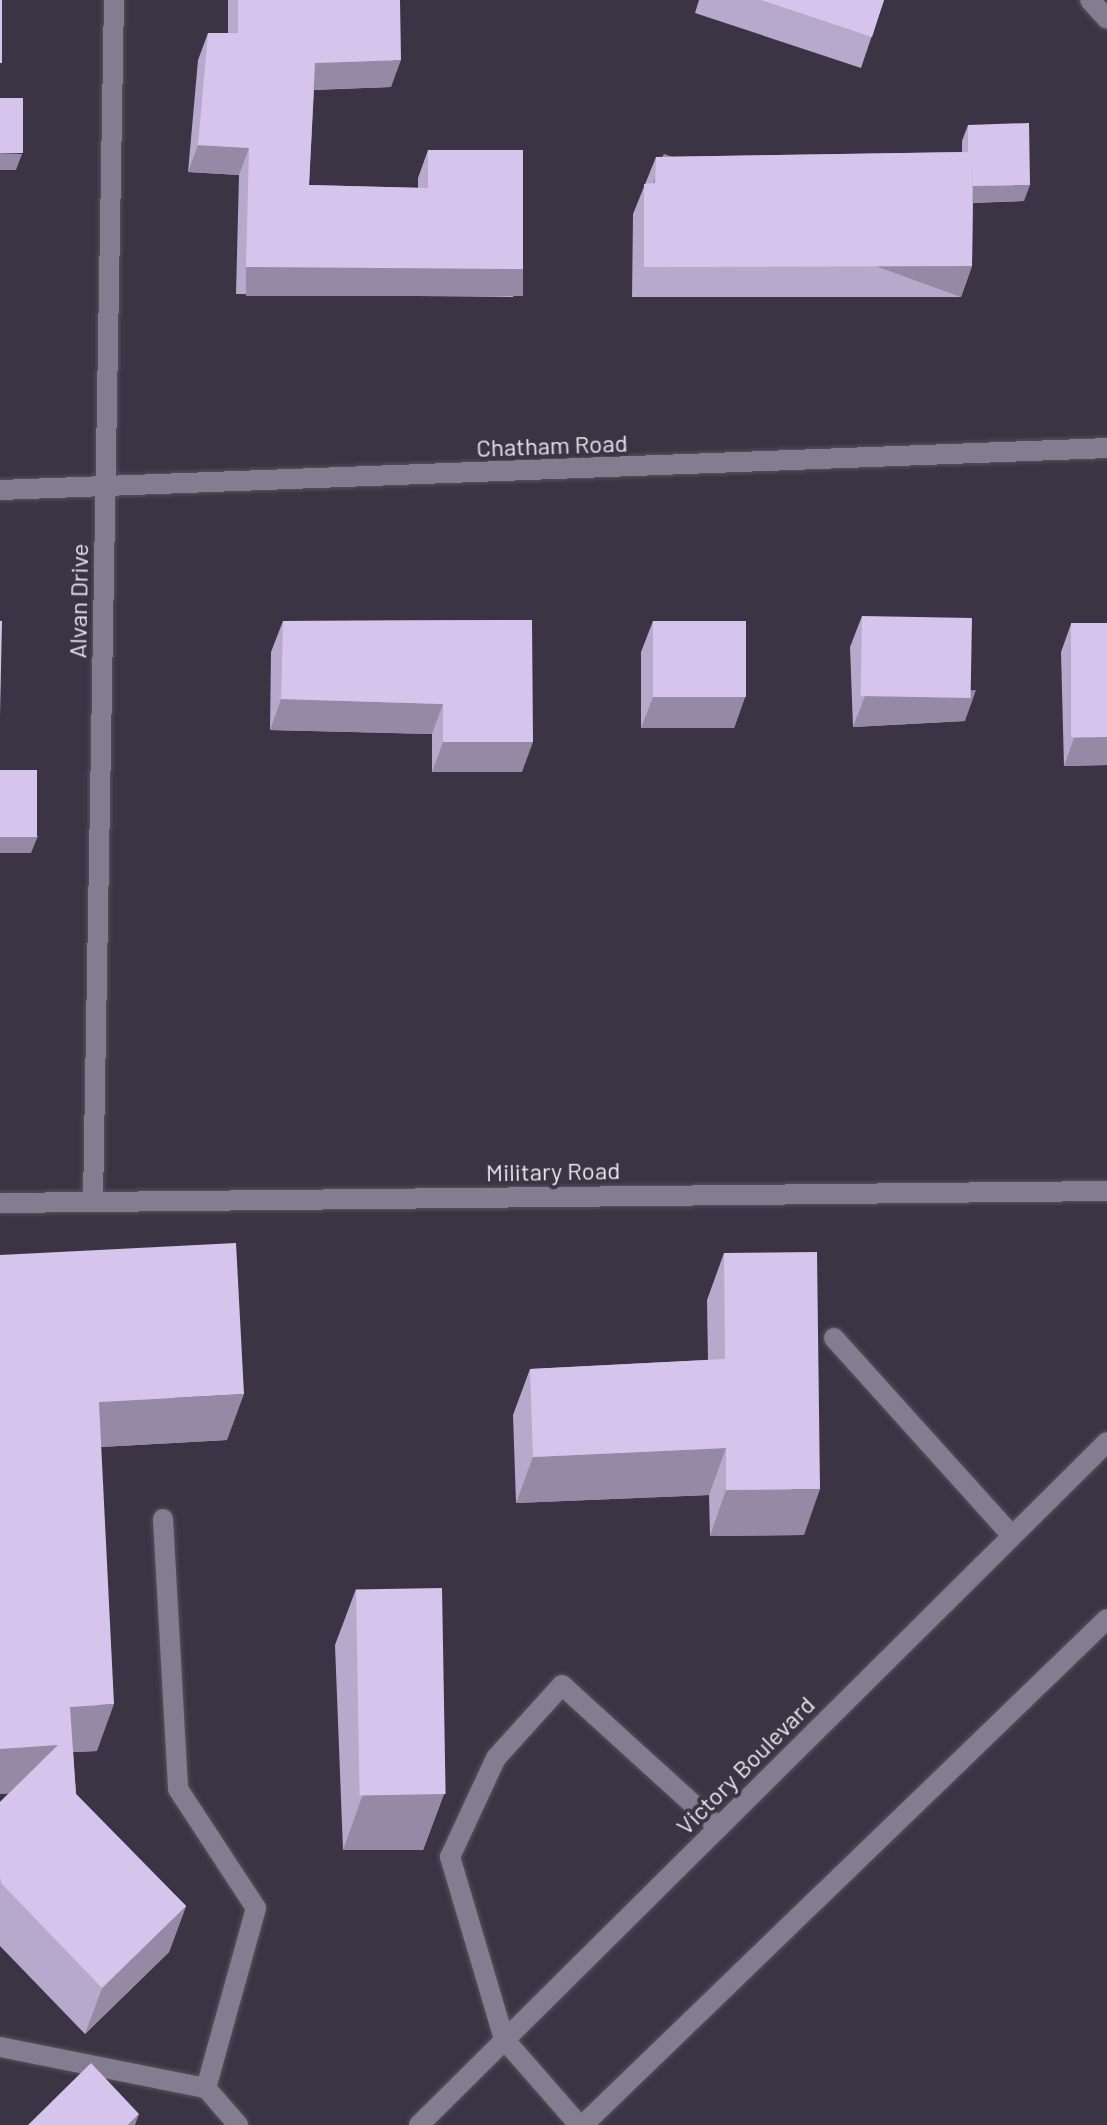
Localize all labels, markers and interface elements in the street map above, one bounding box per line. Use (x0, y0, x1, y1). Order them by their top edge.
street label: Chatham Road (476, 428, 628, 462)
street label: Alvan Drive (63, 543, 93, 659)
street label: Military Road (486, 1155, 620, 1187)
street label: Victory Boulevard (670, 1690, 820, 1840)

